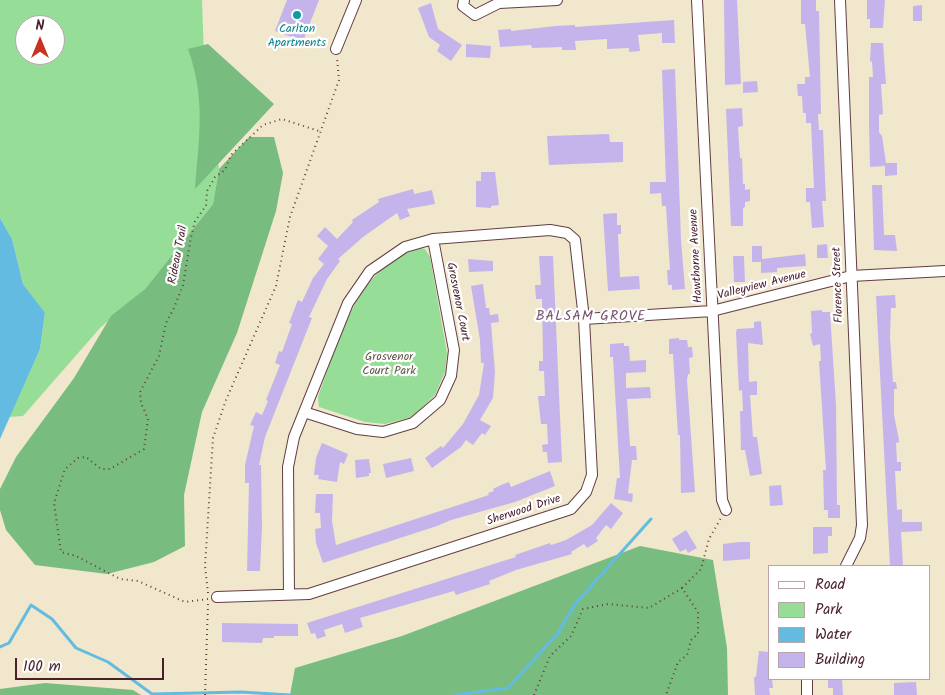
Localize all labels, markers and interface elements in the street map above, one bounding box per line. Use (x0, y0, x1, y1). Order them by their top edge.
marker: Carlton Apartments (291, 9, 303, 21)
north arrow (15, 15, 65, 65)
text: N (36, 15, 44, 37)
place label: Carlton Apartments (268, 23, 326, 51)
street label: Hawthorne Avenue (687, 209, 707, 303)
street label: Rideau Trail (166, 225, 192, 285)
street label: Florence Street (830, 247, 848, 323)
street label: Grosvenor Court (442, 261, 472, 343)
street label: Valleyview Avenue (716, 268, 808, 304)
district label: BALSAM GROVE (534, 310, 648, 326)
park label: Grosvenor Court Park (362, 351, 416, 379)
street label: Sherwood Drive (485, 492, 563, 530)
legend (768, 565, 930, 680)
text: Road (815, 573, 845, 597)
text: Park (815, 598, 842, 622)
text: Water (815, 623, 851, 647)
scale bar (18, 648, 166, 680)
text: Building (815, 648, 865, 672)
text: 100 m (23, 655, 61, 679)

